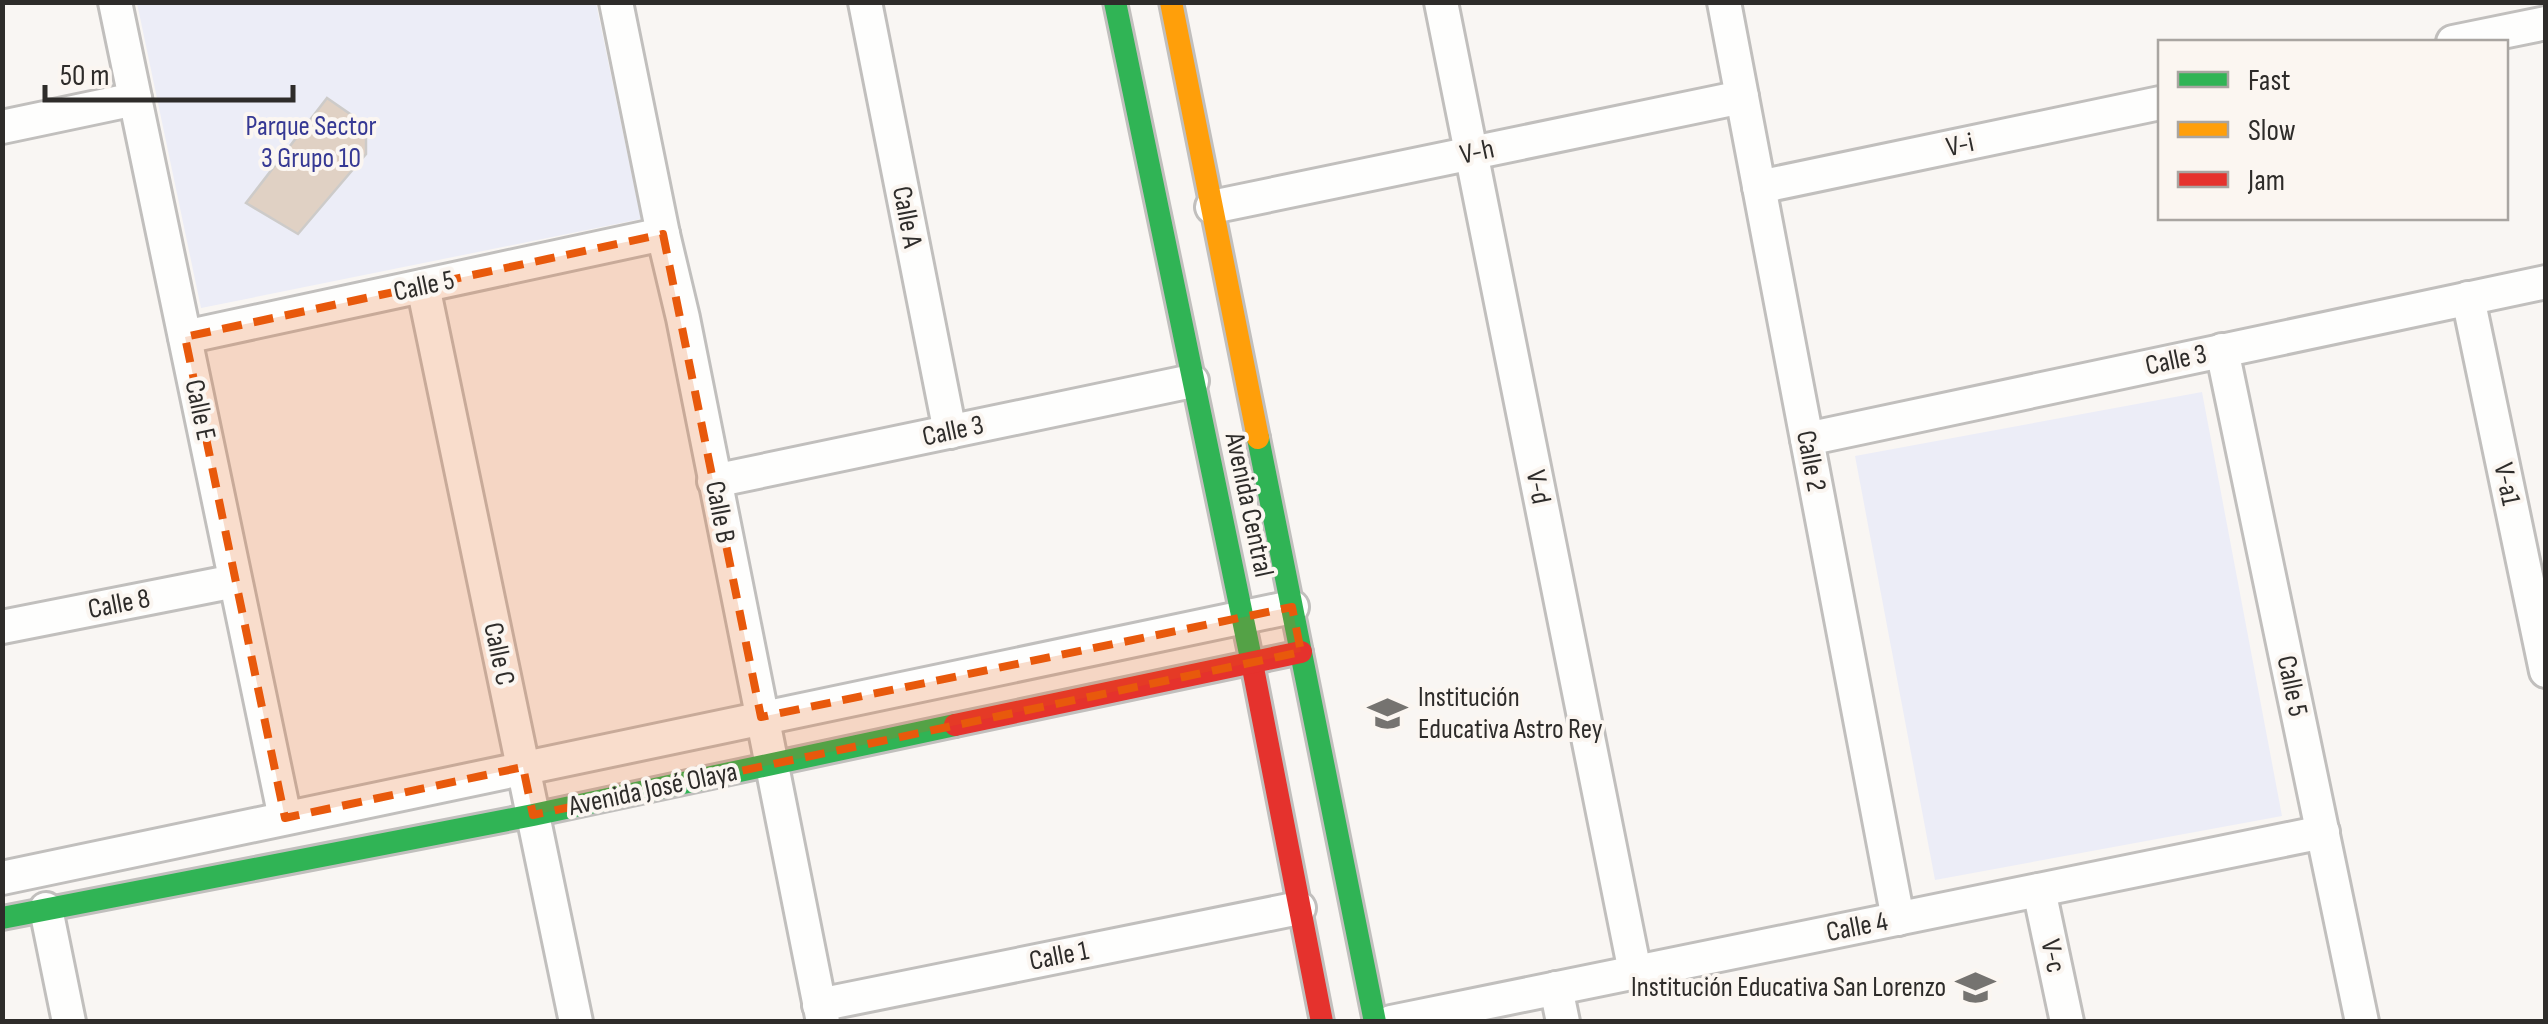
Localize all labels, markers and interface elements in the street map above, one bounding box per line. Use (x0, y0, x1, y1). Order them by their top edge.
scale bar (45, 40, 292, 102)
legend (2158, 40, 2508, 220)
text: 50 m (60, 58, 109, 94)
text: Fast (2248, 63, 2290, 99)
park label: Parque Sector 3 Grupo 10 (245, 110, 377, 175)
text: Slow (2248, 113, 2296, 149)
street label: V-i (1943, 126, 1977, 164)
street label: V-h (1457, 132, 1497, 172)
text: Jam (2247, 163, 2285, 199)
street label: Calle A (885, 183, 929, 252)
street label: Calle 5 (391, 263, 457, 309)
street label: Calle 3 (2142, 337, 2210, 383)
street label: Calle E (177, 376, 223, 444)
street label: Calle 3 (919, 408, 987, 454)
street label: Calle 2 (1789, 428, 1833, 494)
street label: Avenida Central (1217, 429, 1280, 580)
street label: V-a1 (2486, 460, 2528, 508)
street label: V-d (1519, 467, 1557, 507)
street label: Calle B (698, 478, 742, 546)
street label: Calle 8 (85, 582, 153, 626)
street label: Calle C (476, 619, 522, 689)
street label: Calle 5 (2269, 653, 2315, 719)
place label: Institución Educativa Astro Rey (1418, 681, 1603, 746)
school or university icon: Institución Educativa Astro Rey (1367, 692, 1409, 734)
street label: Avenida José Olaya (565, 755, 740, 823)
street label: Calle 4 (1824, 905, 1891, 949)
street label: Calle 1 (1026, 934, 1092, 978)
street label: V-c (2033, 936, 2073, 976)
school or university icon: Institución Educativa San Lorenzo (1955, 966, 1997, 1008)
place label: Institución Educativa San Lorenzo (1631, 971, 1946, 1004)

